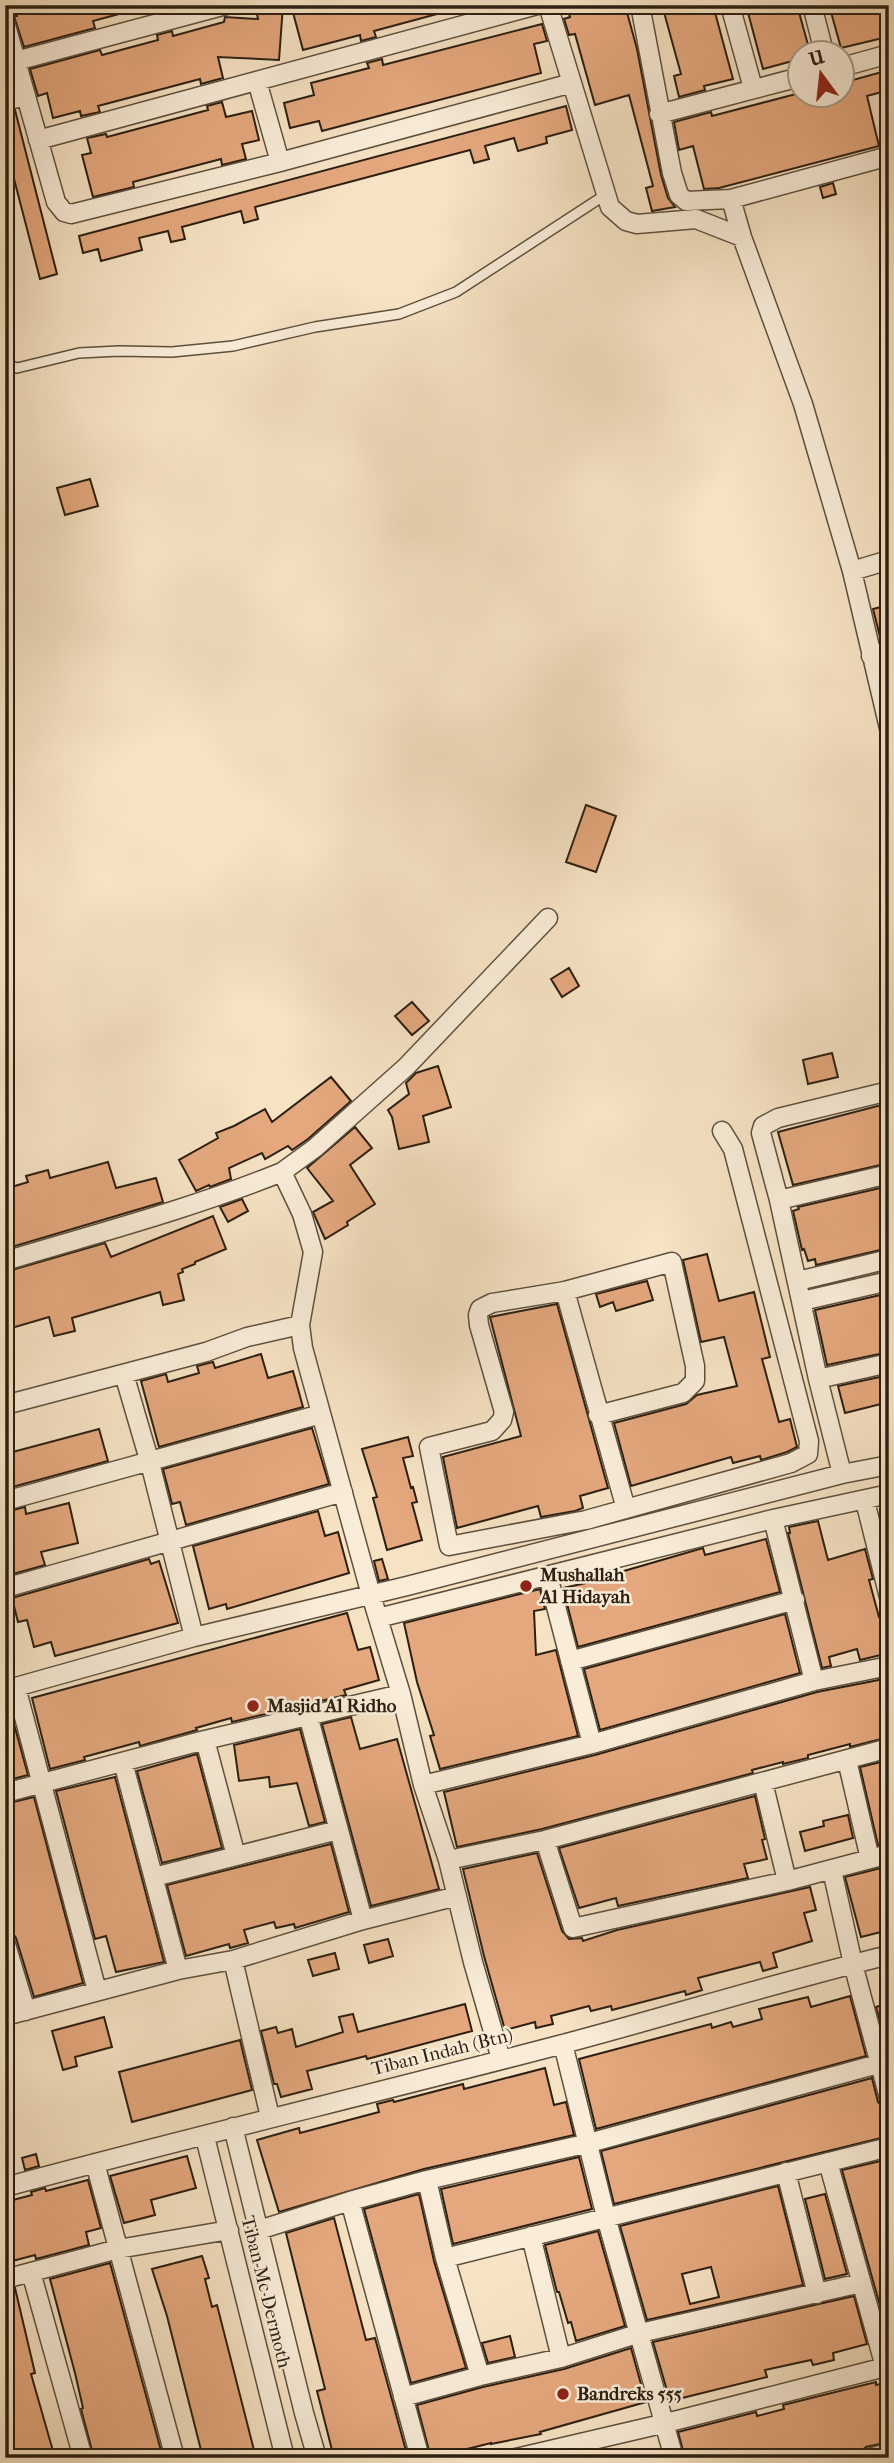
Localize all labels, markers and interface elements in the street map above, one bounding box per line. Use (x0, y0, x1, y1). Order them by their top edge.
north arrow (786, 38, 856, 108)
text: U (806, 46, 827, 71)
place label: Mushallah Al Hidayah (539, 1564, 631, 1608)
marker: Mushallah Al Hidayah (518, 1578, 534, 1594)
place label: Masjid Al Ridho (266, 1695, 397, 1717)
marker: Masjid Al Ridho (245, 1698, 261, 1714)
street label: Tiban Indah (Btn) (369, 2024, 515, 2080)
street label: Tiban Mc Dermoth (236, 2214, 296, 2371)
place label: Bandreks 555 (577, 2383, 682, 2405)
marker: Bandreks 555 (555, 2386, 571, 2402)

